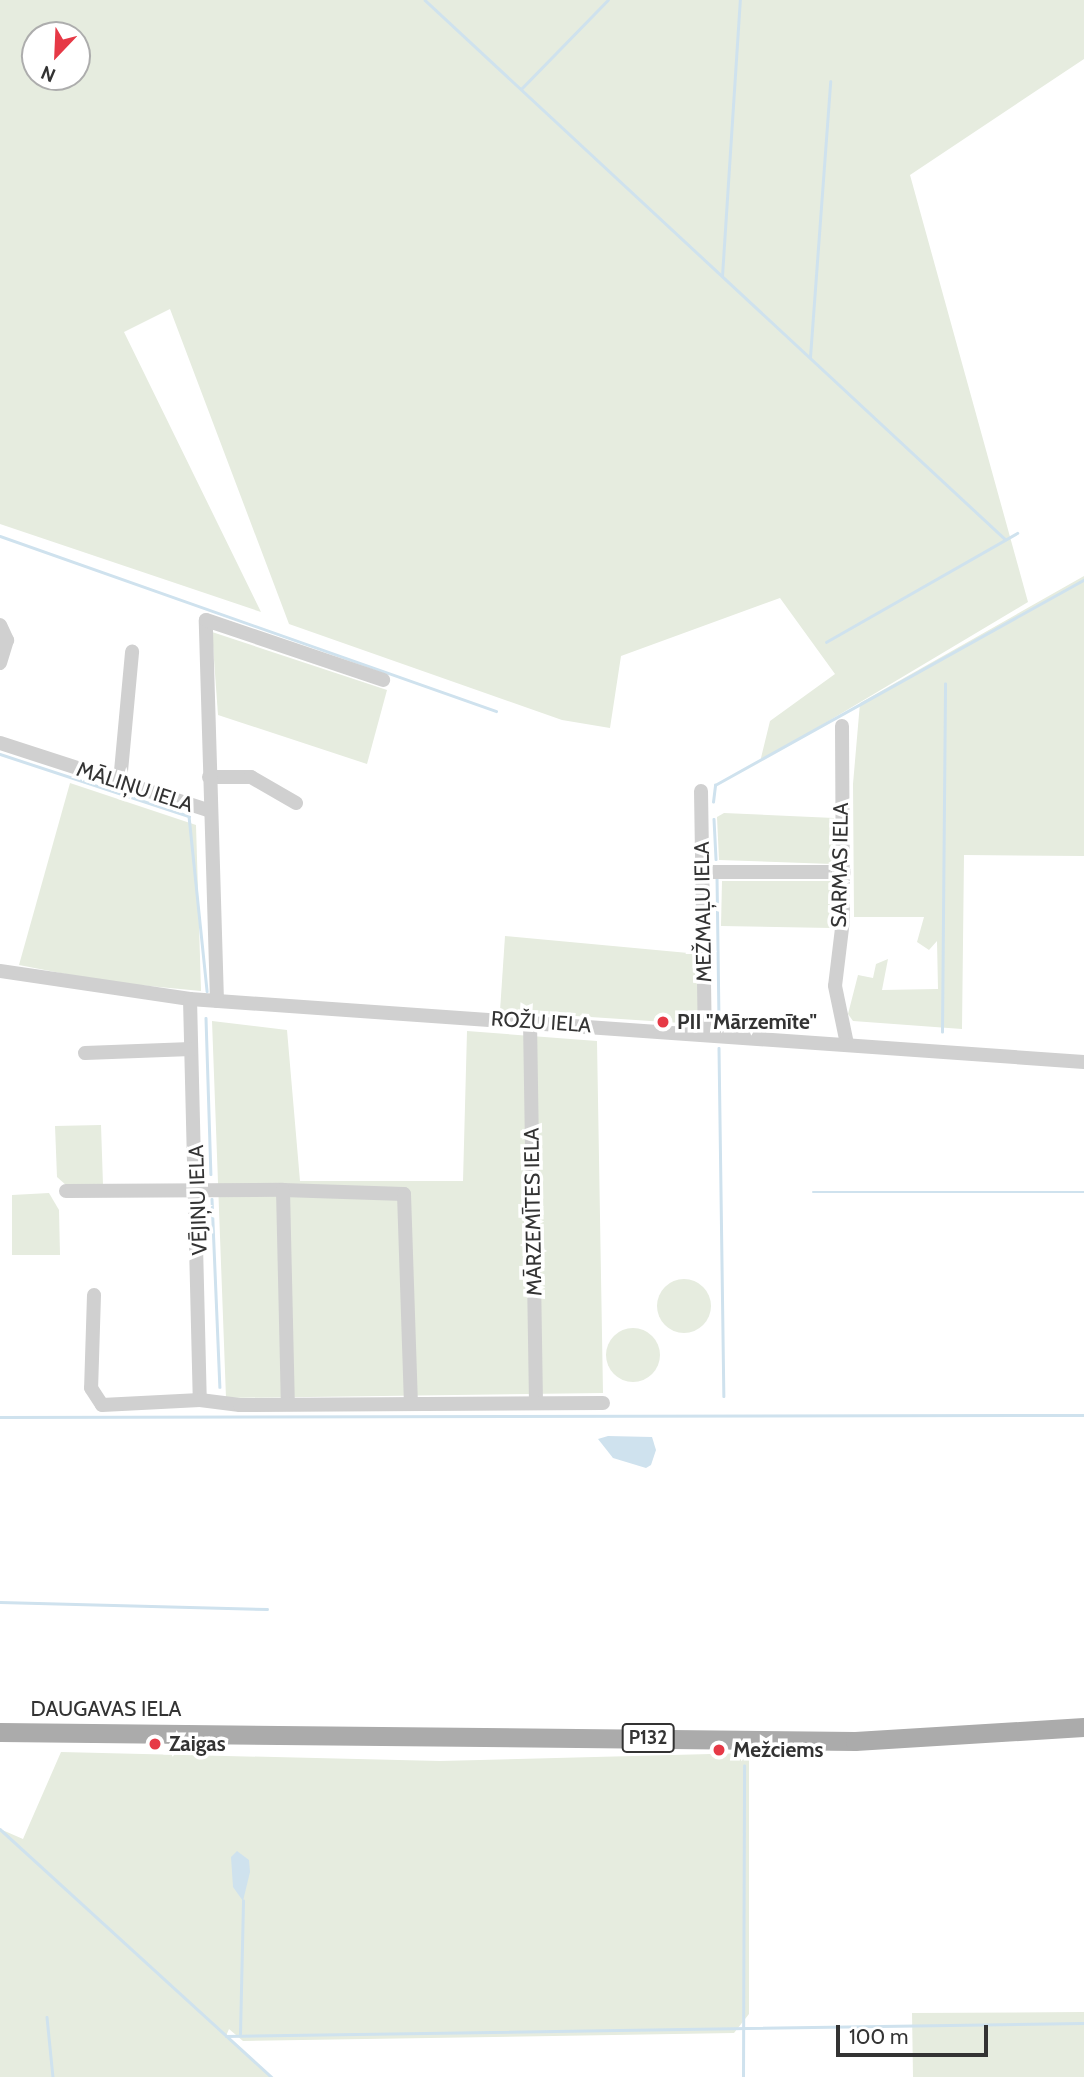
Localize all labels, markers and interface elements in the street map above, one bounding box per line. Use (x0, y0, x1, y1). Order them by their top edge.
north arrow (21, 21, 91, 91)
text: N (38, 61, 59, 87)
street label: MĀLIŅU IELA (74, 756, 196, 818)
street label: SARMAS IELA (826, 802, 854, 928)
street label: MEŽMAĻU IELA (689, 841, 717, 983)
street label: ROŽU IELA (490, 1006, 592, 1038)
place label: PII "Mārzemīte" (677, 1009, 817, 1035)
marker: PII "Mārzemīte" (655, 1014, 671, 1030)
street label: MĀRZEMĪTES IELA (519, 1128, 547, 1296)
street label: VĒJIŅU IELA (183, 1144, 213, 1256)
street label: DAUGAVAS IELA (31, 1696, 181, 1722)
road number: P132 (620, 1722, 676, 1754)
place label: Zaigas (169, 1731, 226, 1757)
marker: Zaigas (147, 1736, 163, 1752)
place label: Mežciems (733, 1737, 823, 1763)
marker: Mežciems (711, 1742, 727, 1758)
scale bar (839, 2010, 991, 2054)
text: 100 m (849, 2024, 908, 2049)

